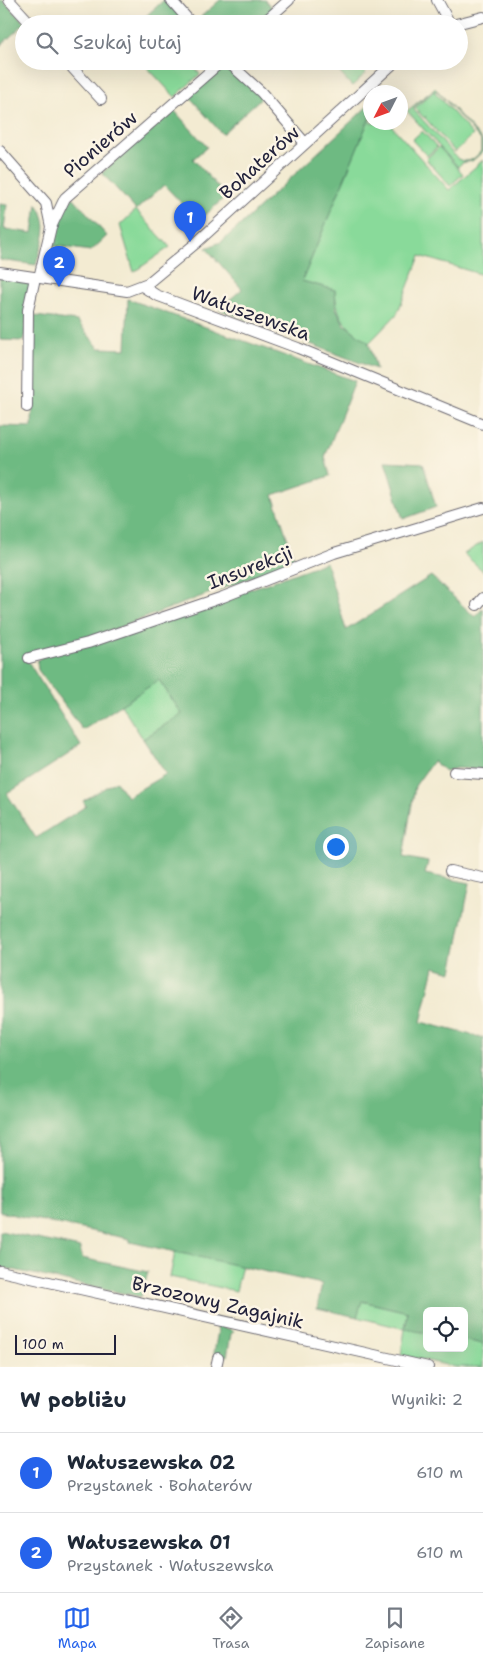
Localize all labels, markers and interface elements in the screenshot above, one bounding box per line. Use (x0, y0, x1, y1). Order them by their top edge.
search box (15, 15, 468, 70)
icon: search (33, 29, 61, 57)
text: Szukaj tutaj (73, 30, 182, 55)
north arrow (363, 85, 408, 130)
street label: Pionierów (58, 105, 143, 183)
street label: Bohaterów (214, 120, 305, 205)
pin: 1 (174, 201, 206, 242)
pin: 2 (43, 246, 75, 287)
street label: Wałuszewska (188, 280, 314, 347)
street label: Insurekcji (204, 540, 297, 595)
your location (323, 834, 349, 860)
street label: Brzozowy Zagajnik (129, 1271, 306, 1334)
map controls (423, 1307, 468, 1352)
button: locate (423, 1307, 468, 1352)
scale bar (15, 1332, 116, 1355)
text: 100 m (22, 1335, 64, 1353)
text: W pobliżu (20, 1386, 127, 1414)
text: Wyniki: 2 (391, 1389, 463, 1410)
text: Wałuszewska 02 (67, 1450, 235, 1475)
text: 1 (32, 1462, 40, 1483)
text: 610 m (416, 1462, 463, 1483)
text: Przystanek · Bohaterów (67, 1475, 253, 1496)
text: Wałuszewska 01 (67, 1530, 231, 1555)
text: 2 (30, 1542, 42, 1563)
text: 610 m (416, 1542, 463, 1563)
text: Przystanek · Wałuszewska (67, 1555, 274, 1576)
tab: Mapa (58, 1604, 97, 1652)
tab: Trasa (212, 1604, 249, 1652)
tab: Zapisane (365, 1604, 425, 1652)

